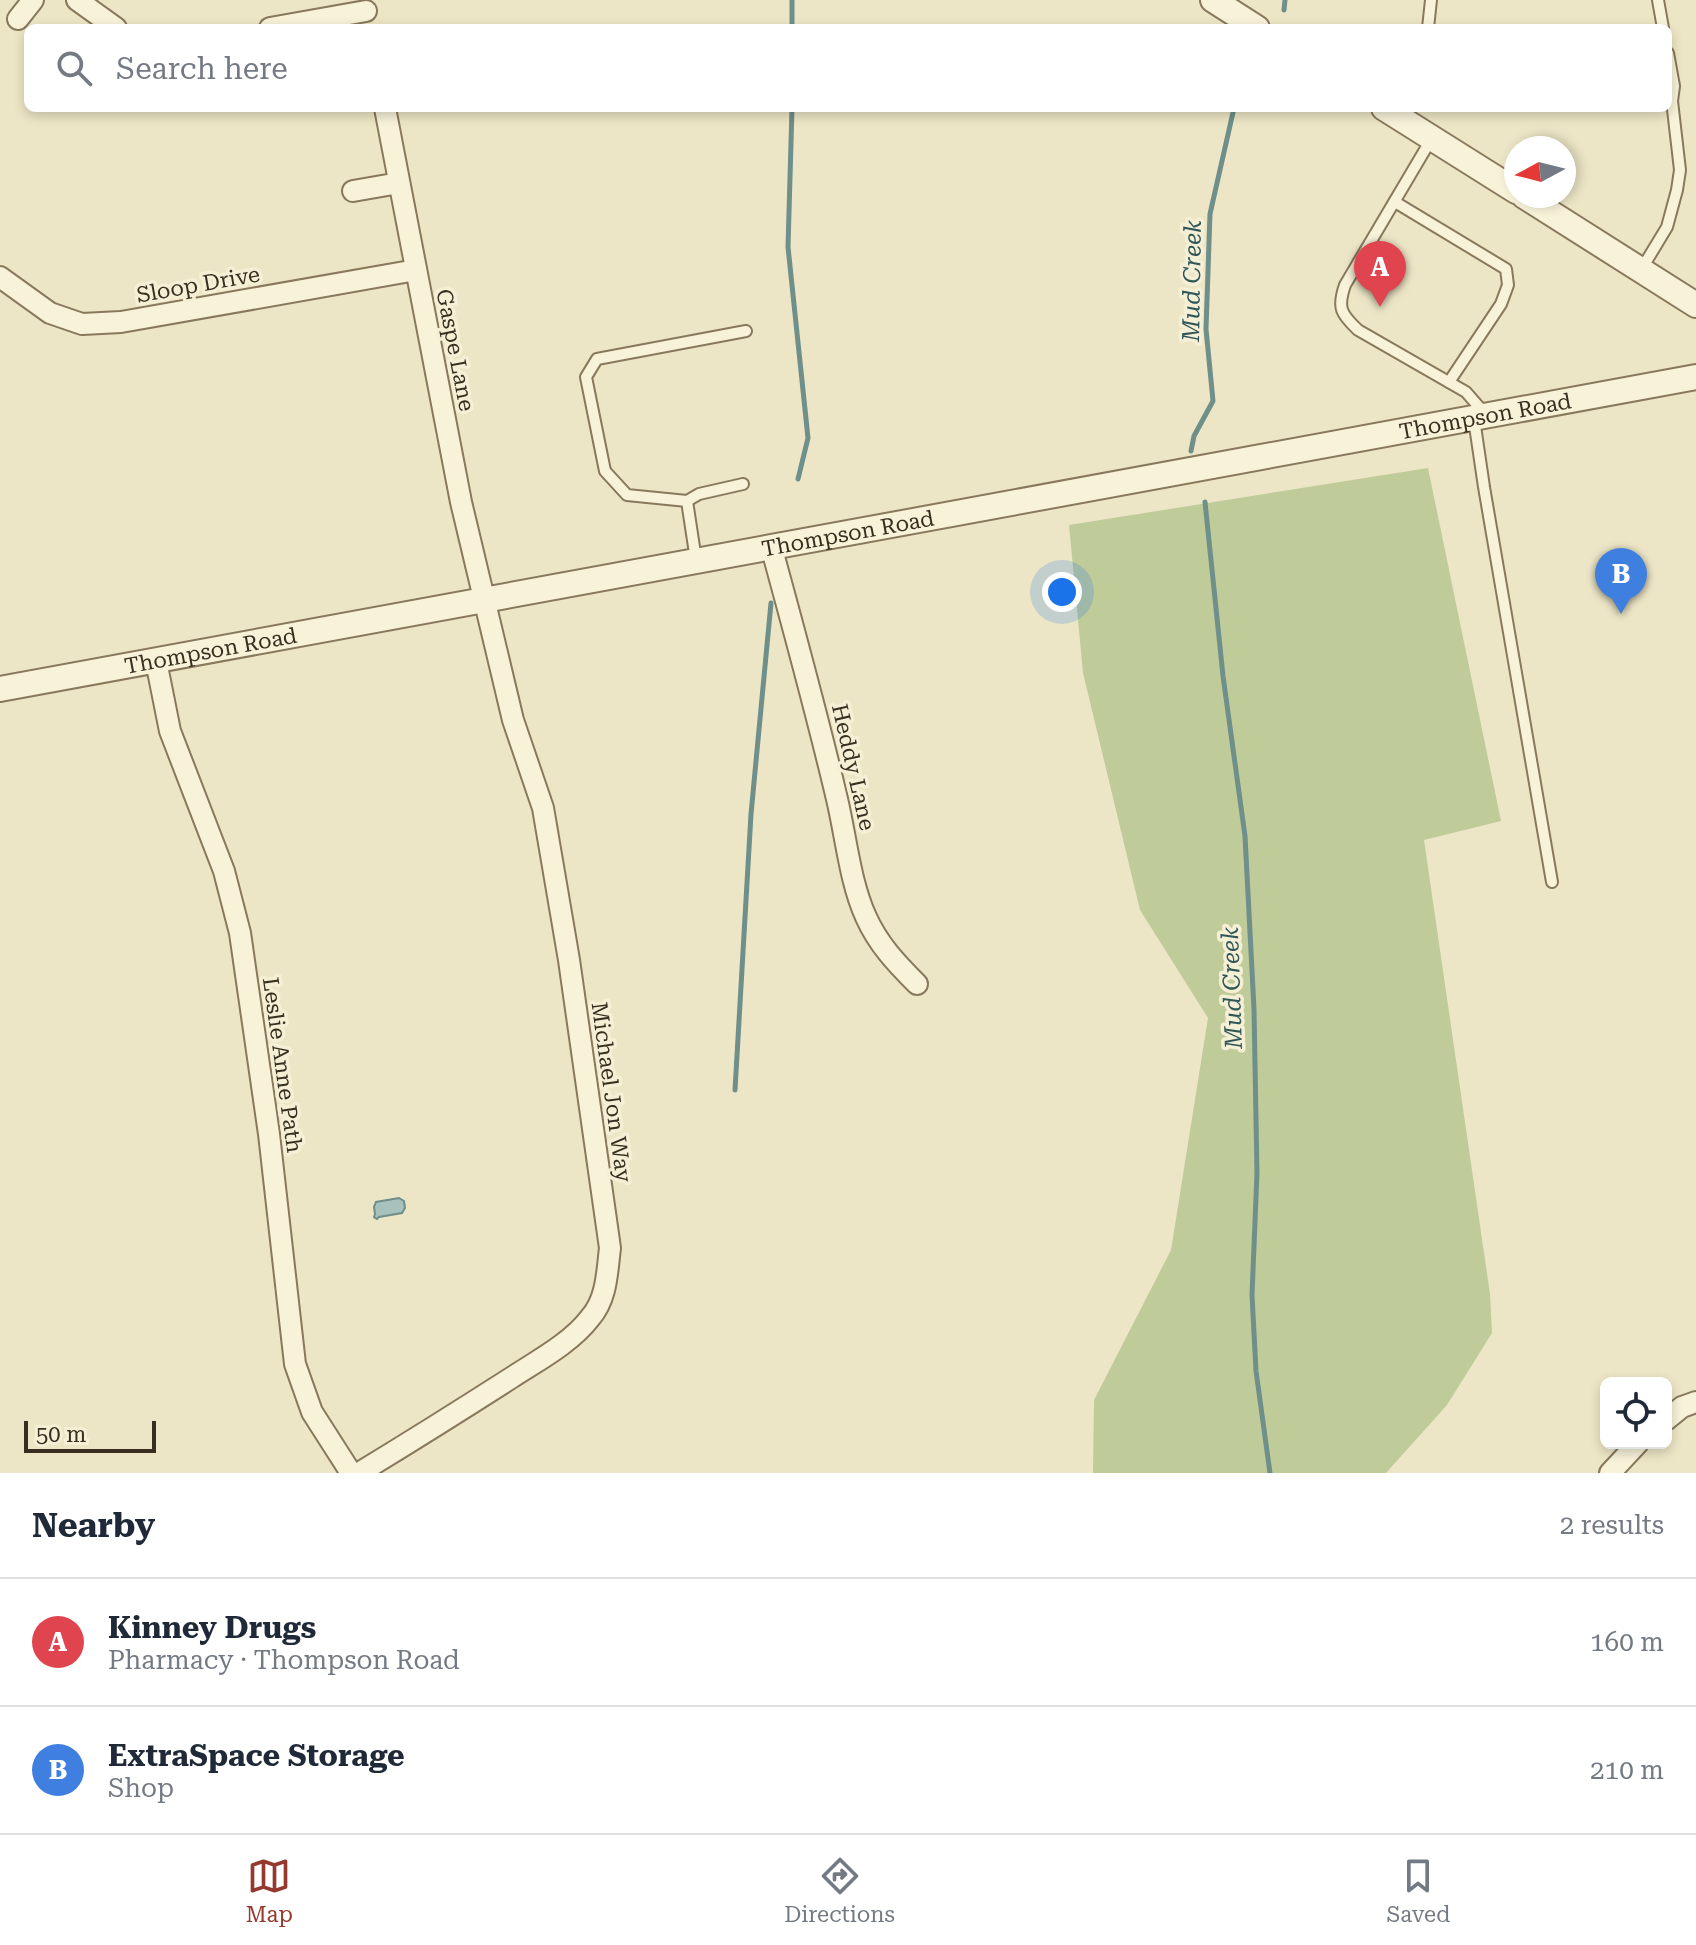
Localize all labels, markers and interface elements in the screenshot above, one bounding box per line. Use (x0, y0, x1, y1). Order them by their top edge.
search box (24, 24, 1672, 112)
icon: search (52, 46, 96, 90)
text: Search here (116, 51, 288, 86)
north arrow (1504, 136, 1576, 208)
water label: Mud Creek (1177, 220, 1207, 343)
pin: A (1354, 241, 1406, 307)
street label: Sloop Drive (134, 261, 262, 308)
street label: Gaspe Lane (431, 287, 480, 413)
street label: Thompson Road (1397, 388, 1573, 444)
street label: Thompson Road (760, 505, 936, 562)
pin: B (1595, 548, 1647, 614)
your location (1042, 572, 1082, 612)
street label: Thompson Road (122, 623, 299, 679)
street label: Heddy Lane (827, 701, 880, 833)
water label: Mud Creek (1216, 927, 1248, 1050)
street label: Leslie Anne Path (258, 976, 307, 1154)
street label: Michael Jon Way (586, 1000, 637, 1184)
map controls (1600, 1377, 1672, 1449)
button: locate (1600, 1377, 1672, 1449)
scale bar (24, 1417, 156, 1453)
text: 50 m (36, 1422, 86, 1447)
text: Nearby (32, 1505, 155, 1545)
text: 2 results (1560, 1510, 1664, 1540)
text: Kinney Drugs (108, 1610, 316, 1645)
text: A (49, 1627, 67, 1657)
text: 160 m (1590, 1627, 1664, 1657)
text: Pharmacy · Thompson Road (108, 1645, 460, 1675)
text: ExtraSpace Storage (108, 1738, 405, 1773)
text: B (49, 1755, 67, 1785)
text: 210 m (1590, 1755, 1664, 1785)
text: Shop (108, 1773, 174, 1803)
tab: Map (246, 1854, 293, 1927)
tab: Directions (784, 1854, 895, 1927)
tab: Saved (1386, 1854, 1450, 1927)

